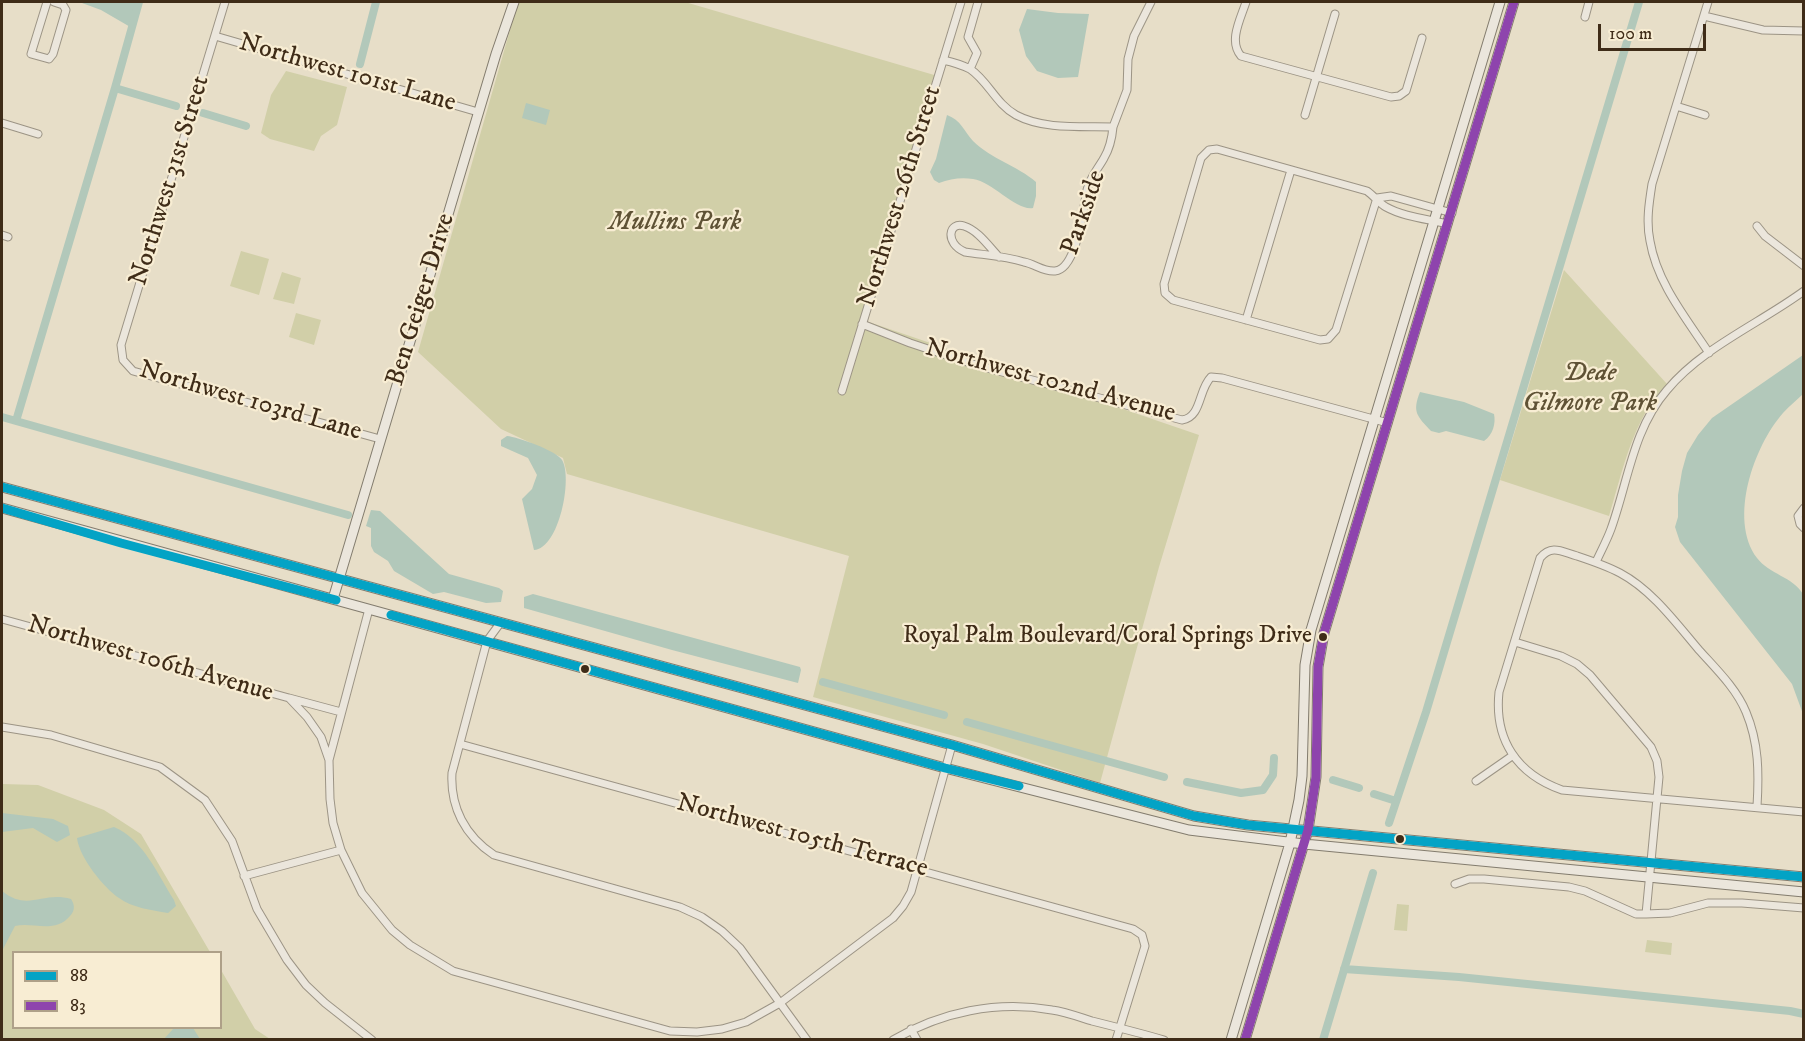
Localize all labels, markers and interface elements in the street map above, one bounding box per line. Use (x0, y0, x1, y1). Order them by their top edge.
scale bar (1601, 12, 1709, 50)
text: 100 m (1609, 23, 1652, 45)
street label: Northwest 101st Lane (235, 28, 459, 120)
street label: Northwest 31st Street (124, 72, 218, 290)
street label: Northwest 26th Street (852, 82, 950, 312)
street label: Parkside (1056, 166, 1114, 260)
park label: Mullins Park (609, 208, 741, 240)
street label: Ben Geiger Drive (381, 210, 463, 390)
street label: Northwest 102nd Avenue (921, 334, 1179, 430)
street label: Northwest 103rd Lane (135, 355, 365, 449)
park label: Dede Gilmore Park (1523, 359, 1657, 420)
street label: Northwest 106th Avenue (23, 610, 277, 710)
place label: Royal Palm Boulevard/Coral Springs Drive (903, 623, 1312, 651)
marker: Royal Palm Boulevard/Coral Springs Drive (1317, 631, 1329, 643)
unlabelled marker (579, 663, 591, 675)
street label: Northwest 105th Terrace (673, 788, 931, 886)
unlabelled marker (1394, 833, 1406, 845)
legend (12, 951, 222, 1029)
text: 88 (70, 965, 88, 987)
text: 83 (70, 995, 86, 1017)

